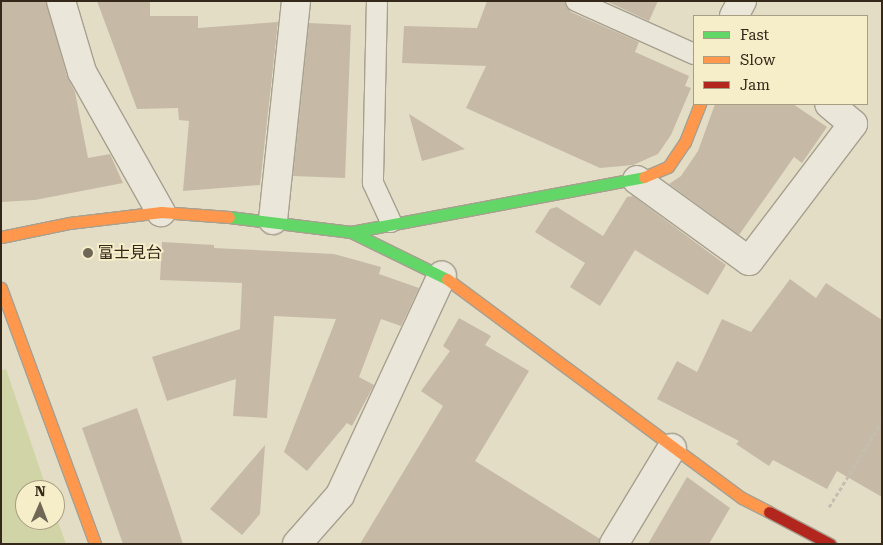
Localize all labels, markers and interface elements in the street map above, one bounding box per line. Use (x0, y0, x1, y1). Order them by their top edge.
legend (693, 15, 868, 105)
text: Fast (740, 26, 769, 44)
text: Slow (740, 51, 775, 69)
text: Jam (740, 76, 770, 94)
place label: 富士見台 (98, 243, 162, 263)
marker: 富士見台 (82, 247, 94, 259)
north arrow (15, 480, 65, 530)
text: N (35, 483, 46, 499)

